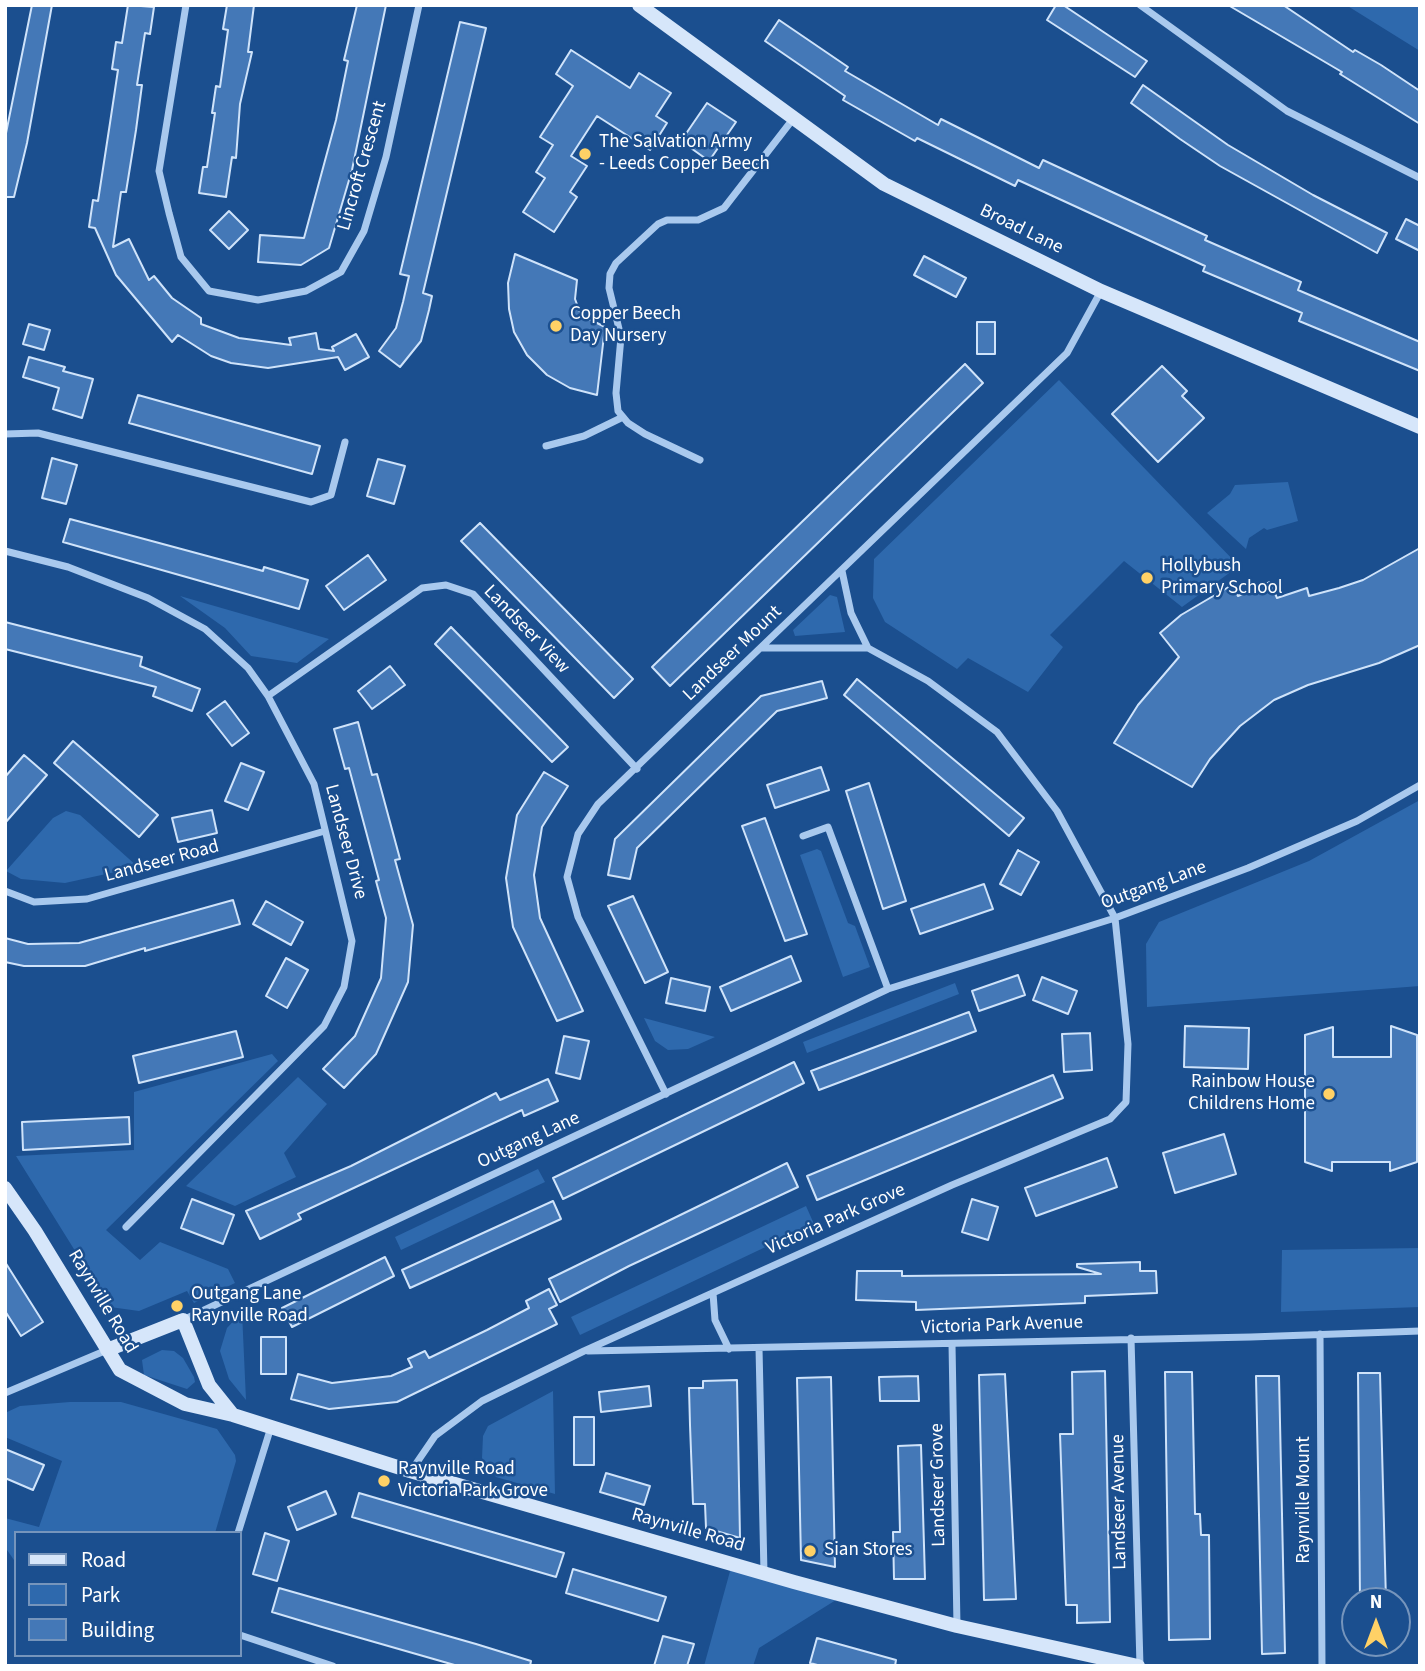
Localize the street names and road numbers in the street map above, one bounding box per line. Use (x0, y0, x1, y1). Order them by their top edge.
street label: Lincroft Crescent (334, 99, 392, 233)
street label: Broad Lane (975, 200, 1067, 260)
street label: Landseer View (478, 581, 574, 679)
street label: Landseer Mount (679, 601, 787, 707)
street label: Landseer Drive (319, 782, 371, 902)
street label: Landseer Road (102, 836, 222, 888)
street label: Outgang Lane (1098, 856, 1210, 916)
street label: Outgang Lane (474, 1107, 584, 1175)
street label: Victoria Park Grove (763, 1179, 909, 1261)
street label: Raynville Road (62, 1246, 142, 1358)
street label: Victoria Park Avenue (921, 1312, 1083, 1340)
street label: Landseer Grove (927, 1423, 951, 1547)
street label: Landseer Avenue (1107, 1434, 1133, 1570)
street label: Raynville Mount (1294, 1436, 1316, 1564)
street label: Raynville Road (629, 1504, 747, 1558)

